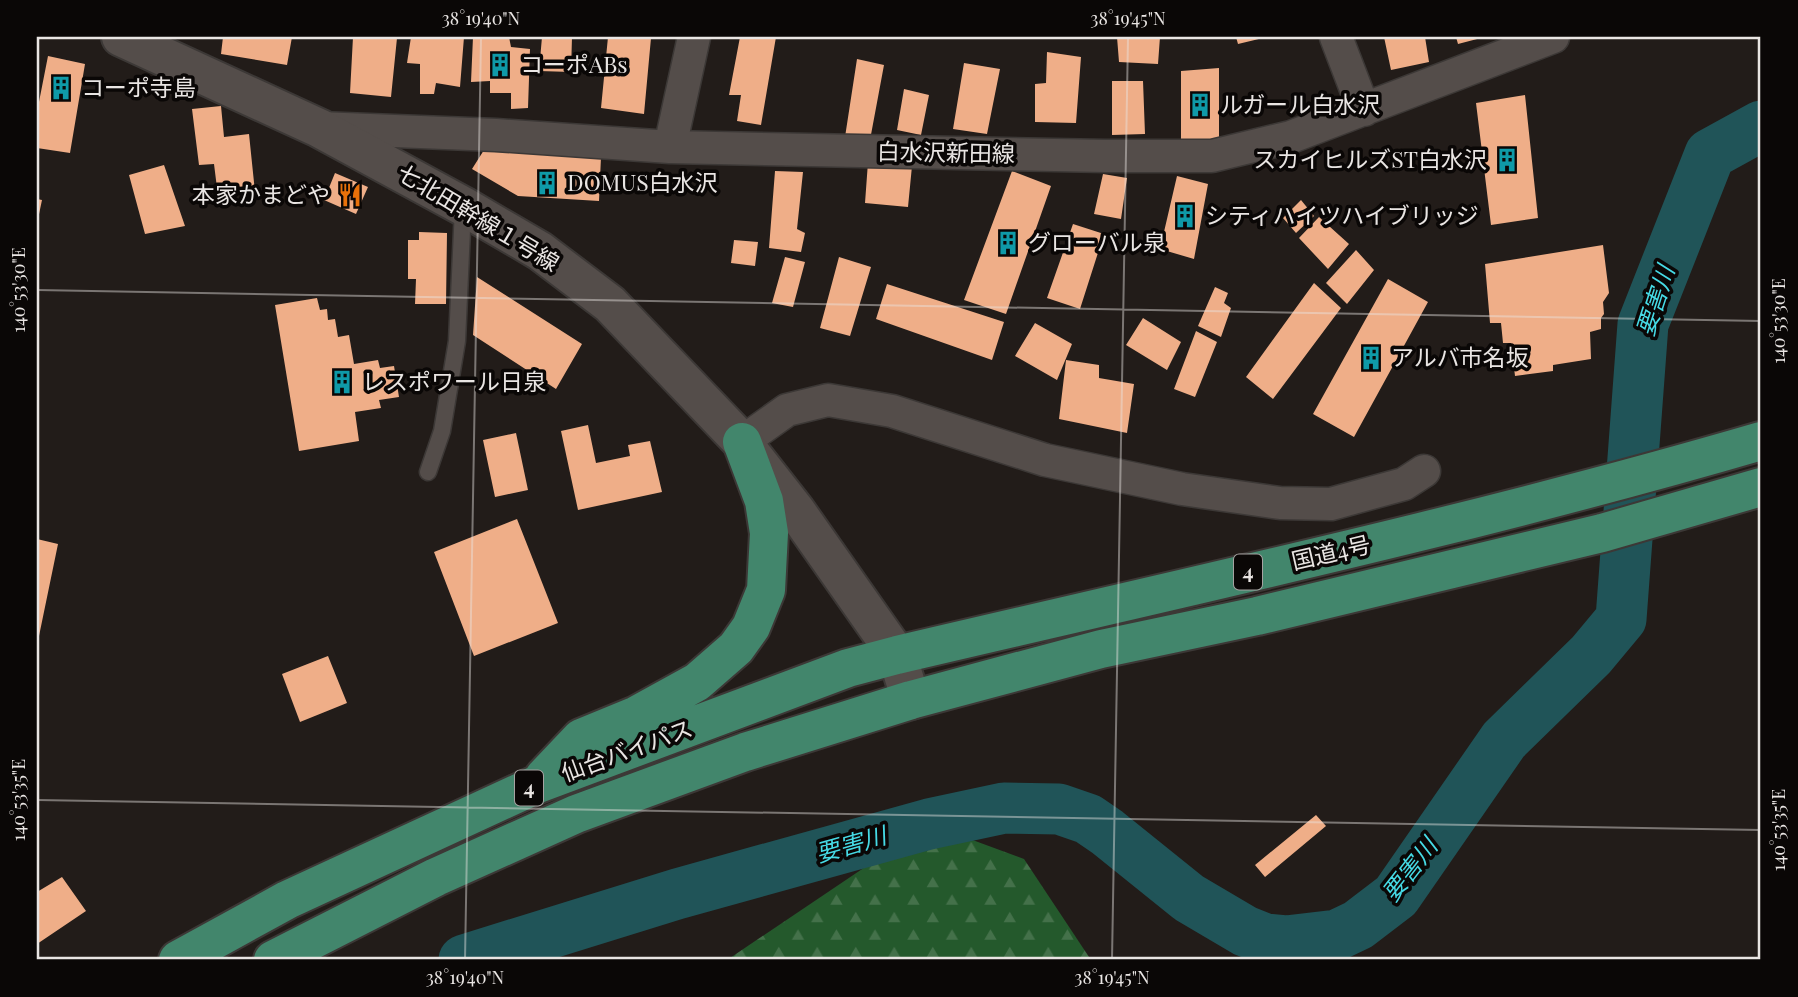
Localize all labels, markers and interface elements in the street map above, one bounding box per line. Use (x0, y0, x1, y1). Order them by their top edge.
text: 38°19'40"N (442, 6, 521, 30)
text: 38°19'45"N (1090, 6, 1166, 30)
place label: コーポABs (520, 48, 628, 79)
building icon: コーポABs (486, 51, 514, 79)
place label: コーポ寺島 (81, 71, 196, 102)
building icon: コーポ寺島 (47, 74, 75, 102)
place label: ルガール白水沢 (1220, 88, 1380, 119)
building icon: ルガール白水沢 (1186, 91, 1214, 119)
street label: 白水沢新田線 (877, 135, 1015, 168)
place label: スカイヒルズST白水沢 (1253, 143, 1487, 174)
building icon: スカイヒルズST白水沢 (1493, 146, 1521, 174)
street label: 七北田幹線１号線 (392, 156, 566, 277)
place label: DOMUS白水沢 (567, 166, 718, 197)
building icon: DOMUS白水沢 (533, 169, 561, 197)
place label: 本家かまどや (192, 178, 330, 209)
restaurant icon: 本家かまどや (336, 181, 364, 209)
place label: シティハイツハイブリッジ (1205, 199, 1479, 230)
building icon: シティハイツハイブリッジ (1171, 202, 1199, 230)
place label: グローバル泉 (1028, 226, 1166, 257)
building icon: グローバル泉 (994, 229, 1022, 257)
text: 140°53'30"E (6, 247, 30, 333)
water label: 要害川 (1628, 258, 1681, 340)
text: 140°53'30"E (1766, 278, 1790, 364)
place label: アルバ市名坂 (1391, 341, 1529, 372)
building icon: アルバ市名坂 (1357, 344, 1385, 372)
place label: レスポワール日泉 (362, 365, 546, 396)
building icon: レスポワール日泉 (328, 368, 356, 396)
street label: 国道4号 (1288, 527, 1373, 576)
road number: 4 (1234, 554, 1262, 590)
street label: 仙台バイパス (557, 712, 696, 788)
text: 140°53'35"E (6, 759, 30, 841)
road number: 4 (515, 770, 543, 806)
text: 140°53'35"E (1766, 789, 1790, 871)
water label: 要害川 (811, 817, 892, 868)
water label: 要害川 (1374, 828, 1445, 907)
text: 38°19'40"N (426, 965, 505, 989)
text: 38°19'45"N (1074, 965, 1150, 989)

